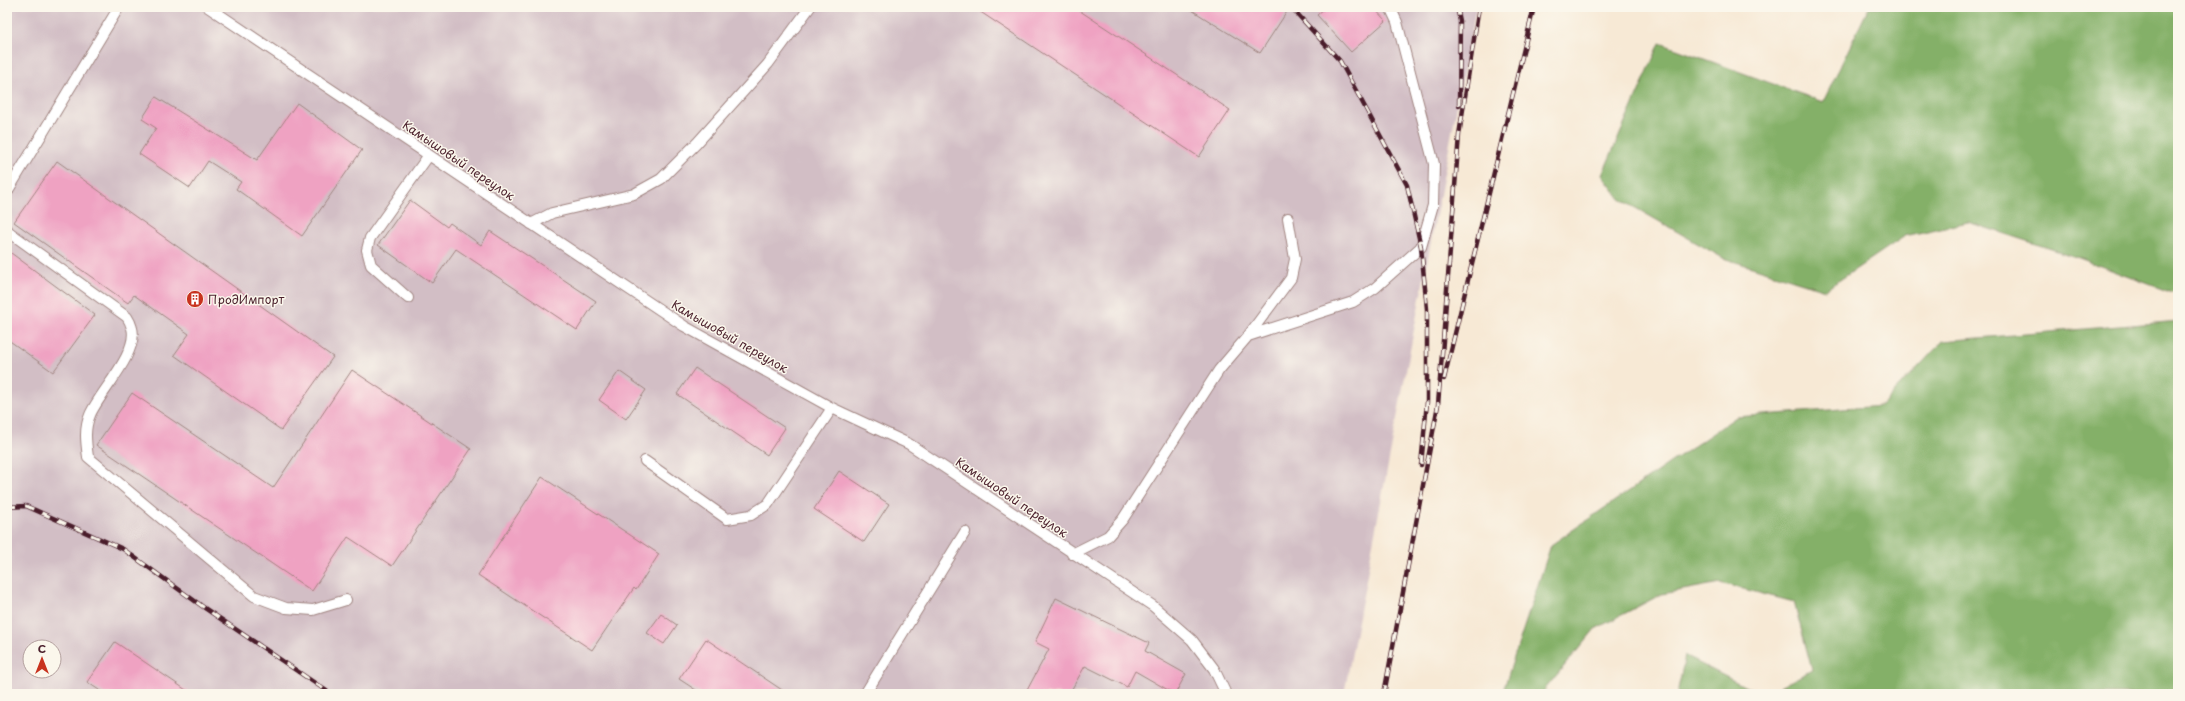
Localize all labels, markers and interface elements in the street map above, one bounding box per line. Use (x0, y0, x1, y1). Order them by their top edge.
street label: Камышовый переулок (399, 116, 519, 205)
building icon: ПродИмпорт (185, 289, 205, 309)
place label: ПродИмпорт (208, 290, 284, 308)
street label: Камышовый переулок (668, 295, 792, 377)
street label: Камышовый переулок (952, 453, 1072, 542)
north arrow (22, 639, 62, 679)
text: С (38, 640, 46, 657)

